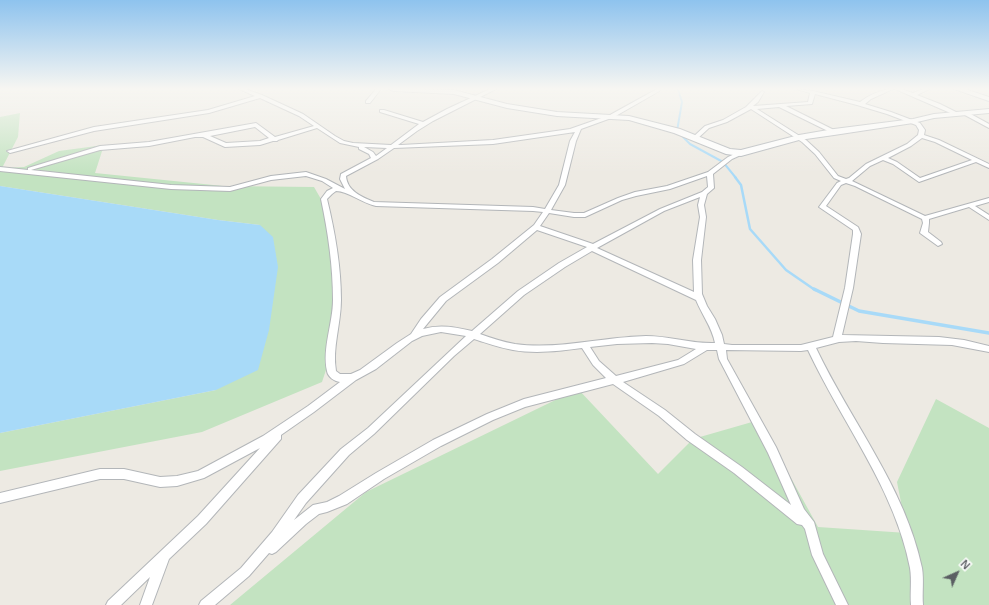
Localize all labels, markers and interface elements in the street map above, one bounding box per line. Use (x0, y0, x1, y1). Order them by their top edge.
north arrow (937, 553, 977, 593)
text: N (958, 557, 973, 572)

